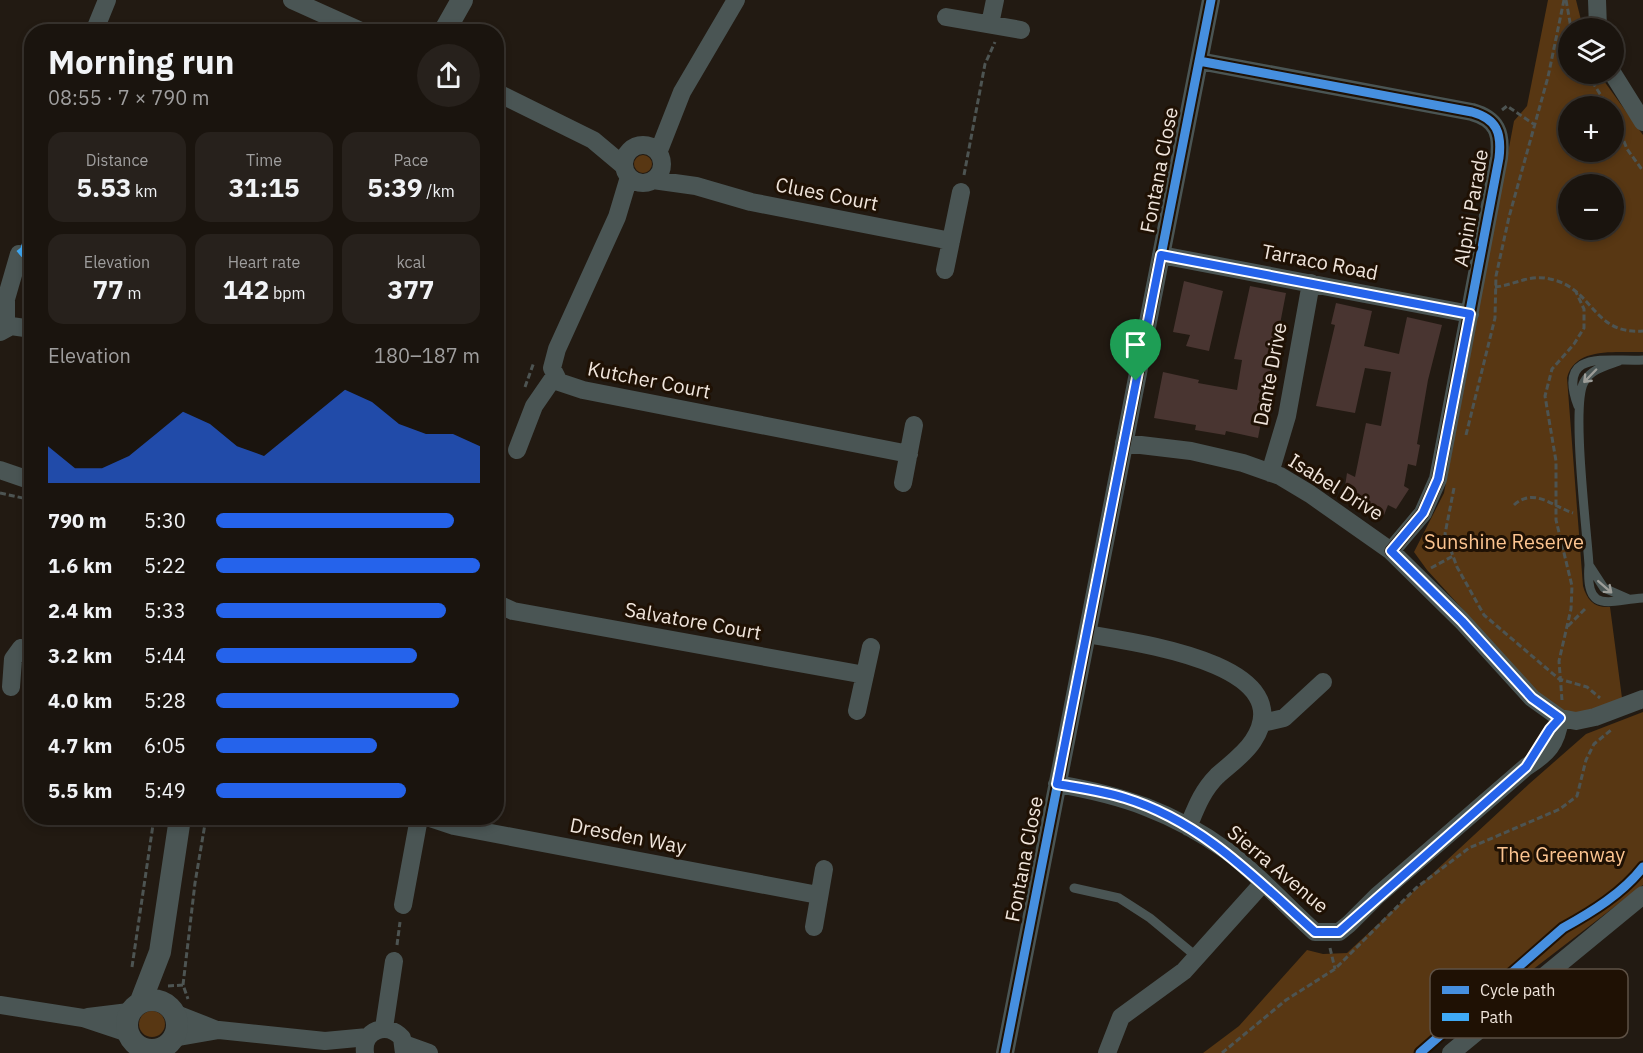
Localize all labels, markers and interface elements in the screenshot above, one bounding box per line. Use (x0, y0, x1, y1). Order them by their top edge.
map controls (1558, 18, 1624, 240)
button: layers (1558, 18, 1624, 84)
text: Morning run (48, 40, 234, 83)
button: share (417, 44, 480, 107)
text: 08:55 · 7 × 790 m (48, 84, 209, 111)
button: + (1558, 96, 1624, 162)
street label: Fontana Close (1133, 105, 1184, 235)
street label: Alpini Parade (1447, 147, 1494, 269)
text: Distance (86, 150, 148, 170)
text: Time (246, 150, 282, 170)
text: Pace (394, 150, 428, 170)
text: 5.53 (76, 170, 131, 204)
text: 31:15 (229, 170, 299, 204)
text: 5:39 (367, 170, 423, 204)
street label: Clues Court (773, 170, 881, 217)
button: − (1558, 174, 1624, 240)
text: km (131, 181, 158, 201)
text: /km (423, 181, 455, 201)
street label: Tarraco Road (1260, 237, 1381, 286)
text: Elevation (84, 252, 150, 272)
text: Heart rate (228, 252, 300, 272)
text: kcal (396, 252, 426, 272)
text: 77 (93, 272, 124, 306)
text: 142 (222, 272, 269, 306)
text: 377 (388, 272, 434, 306)
text: m (124, 283, 141, 303)
text: bpm (269, 283, 306, 303)
pin (1110, 319, 1161, 381)
street label: Dante Drive (1246, 320, 1293, 428)
icon: arrive (1119, 328, 1152, 361)
text: Elevation (48, 342, 131, 369)
text: 180–187 m (374, 342, 480, 369)
street label: Kutcher Court (585, 354, 713, 405)
one-way arrow (1583, 369, 1597, 384)
street label: Isabel Drive (1283, 447, 1389, 527)
text: 790 m (48, 507, 107, 534)
text: 5:30 (144, 507, 186, 534)
park label: Sunshine Reserve (1424, 528, 1584, 555)
text: 1.6 km (48, 552, 112, 579)
text: 5:22 (144, 552, 186, 579)
one-way arrow (1597, 580, 1612, 594)
street label: Salvatore Court (623, 595, 764, 646)
text: 2.4 km (48, 597, 112, 624)
text: 5:33 (144, 597, 186, 624)
text: 3.2 km (48, 642, 112, 669)
text: 5:44 (144, 642, 186, 669)
text: 4.0 km (48, 687, 112, 714)
text: 5:28 (144, 687, 186, 714)
text: 4.7 km (48, 732, 112, 759)
text: 6:05 (144, 732, 186, 759)
text: 5.5 km (48, 777, 112, 804)
text: 5:49 (144, 777, 186, 804)
street label: Fontana Close (998, 794, 1049, 924)
street label: Dresden Way (567, 811, 689, 860)
street label: Sierra Avenue (1222, 818, 1335, 919)
park label: The Greenway (1497, 841, 1625, 868)
legend (1430, 969, 1628, 1038)
text: Cycle path (1480, 980, 1555, 1000)
text: Path (1480, 1007, 1513, 1027)

